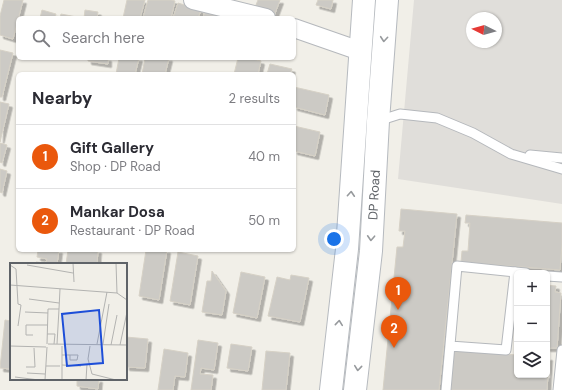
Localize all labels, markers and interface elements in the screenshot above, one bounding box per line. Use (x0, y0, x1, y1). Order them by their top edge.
north arrow (466, 12, 502, 48)
search box (16, 16, 296, 60)
icon: search (30, 27, 52, 49)
text: Search here (62, 28, 145, 48)
one-way arrow (380, 36, 389, 42)
text: Nearby (32, 87, 92, 109)
text: 2 results (229, 90, 280, 107)
text: Gift Gallery (70, 138, 154, 158)
text: 1 (43, 148, 47, 165)
text: 40 m (248, 148, 280, 165)
text: Shop · DP Road (70, 158, 161, 175)
street label: DP Road (364, 169, 384, 221)
one-way arrow (347, 191, 356, 197)
text: Mankar Dosa (70, 202, 165, 222)
text: 2 (41, 212, 49, 229)
text: 50 m (248, 212, 280, 229)
text: Restaurant · DP Road (70, 222, 195, 239)
your location (324, 229, 344, 249)
one-way arrow (367, 235, 376, 241)
inset map (10, 263, 127, 380)
map controls (514, 270, 550, 378)
button: + (514, 270, 550, 306)
pin: 1 (385, 277, 411, 310)
button: − (514, 306, 550, 342)
pin: 2 (381, 315, 407, 348)
one-way arrow (334, 320, 343, 326)
button: layers (514, 342, 550, 378)
one-way arrow (353, 365, 362, 371)

